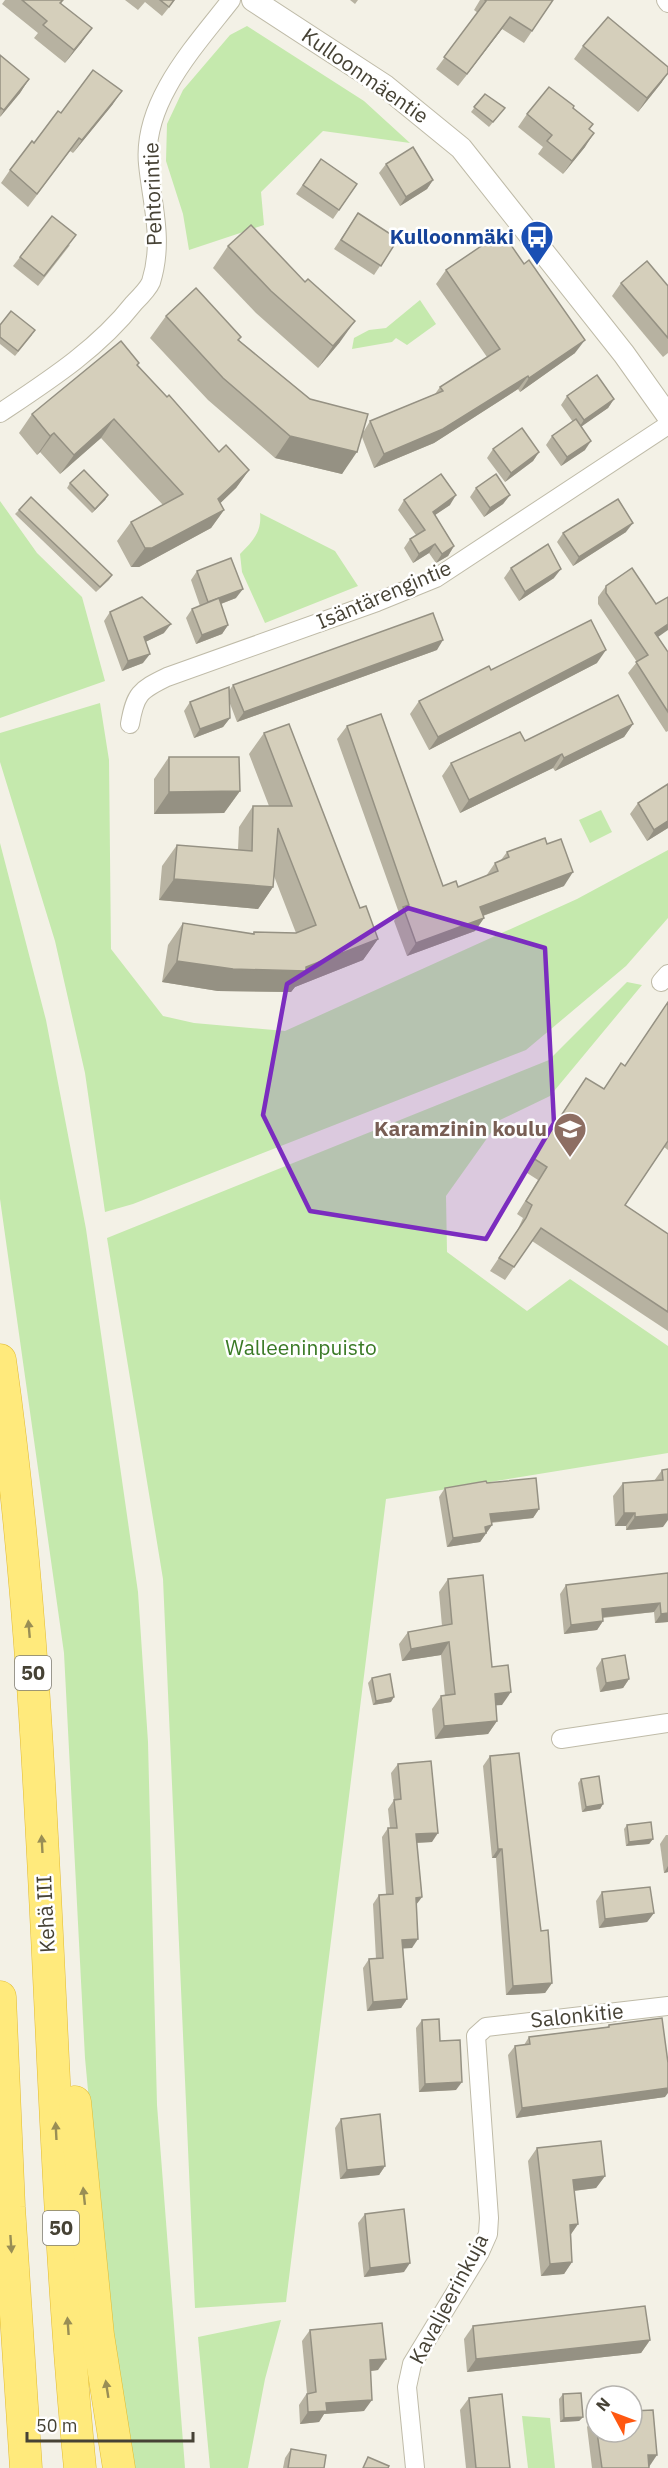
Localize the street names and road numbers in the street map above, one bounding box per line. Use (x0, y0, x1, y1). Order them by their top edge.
street label: Kulloonmäentie (297, 21, 435, 129)
street label: Pehtorintie (136, 142, 168, 246)
street label: Isäntärengintie (312, 553, 455, 635)
road number: 50 (15, 1656, 51, 1690)
street label: Kehä III (29, 1875, 61, 1954)
street label: Salonkitie (529, 1996, 625, 2034)
road number: 50 (43, 2211, 79, 2245)
street label: Kavaljeerinkuja (402, 2229, 494, 2368)

